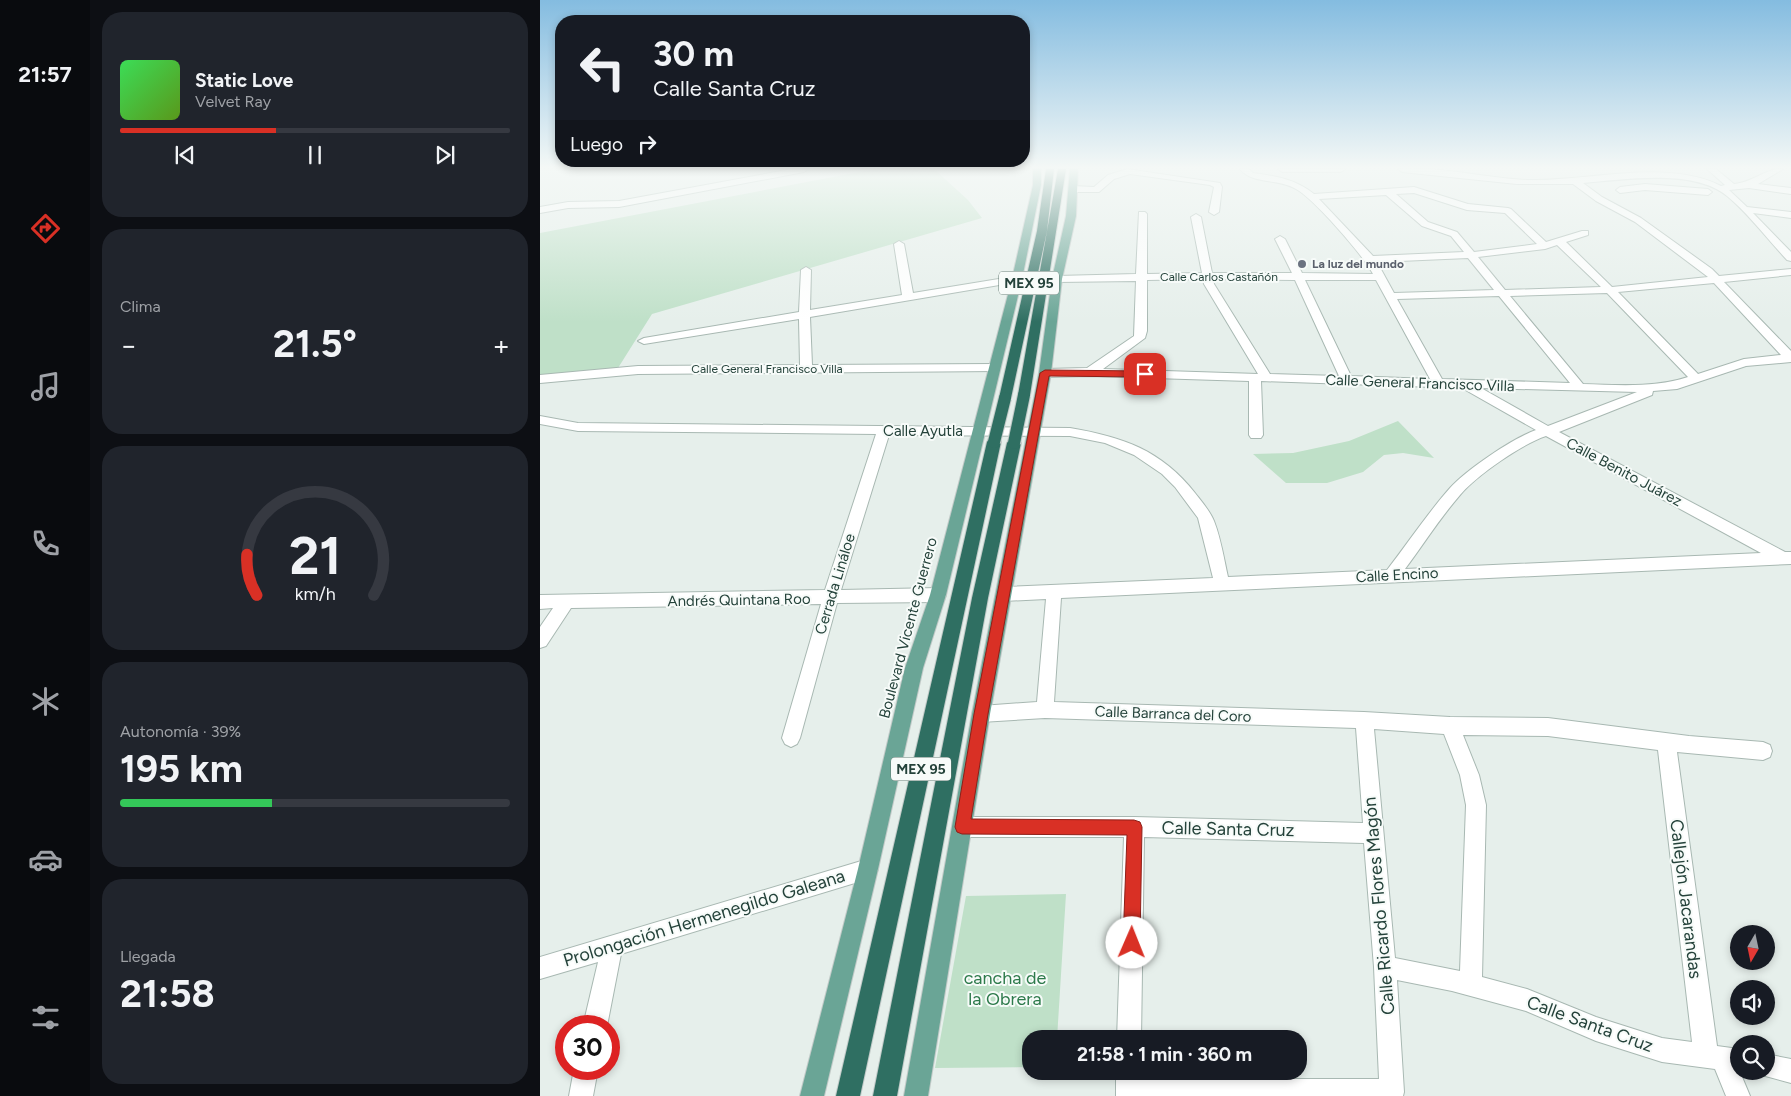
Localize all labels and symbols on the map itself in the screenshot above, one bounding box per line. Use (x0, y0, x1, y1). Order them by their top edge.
place label: La luz del mundo (1312, 257, 1404, 271)
marker: La luz del mundo (1296, 258, 1308, 270)
street label: Calle Carlos Castañón (1160, 270, 1278, 284)
road number: MEX 95 (999, 272, 1059, 294)
pin (1124, 353, 1166, 395)
street label: Calle General Francisco Villa (691, 362, 843, 376)
street label: Calle General Francisco Villa (1325, 371, 1515, 395)
street label: Calle Ayutla (883, 422, 963, 440)
street label: Calle Benito Juárez (1563, 434, 1685, 510)
street label: Cerrada Lináloe (811, 531, 859, 637)
street label: Boulevard Vicente Guerrero (875, 535, 941, 720)
street label: Calle Encino (1355, 564, 1439, 586)
street label: Andrés Quintana Roo (667, 590, 811, 610)
street label: Calle Barranca del Coro (1094, 702, 1252, 726)
road number: MEX 95 (891, 758, 951, 781)
street label: Calle Ricardo Flores Magón (1359, 796, 1399, 1016)
street label: Calle Santa Cruz (1161, 817, 1295, 841)
street label: Callejón Jacarandas (1665, 818, 1707, 980)
street label: Prolongación Hermenegildo Galeana (560, 865, 848, 971)
position arrow (1105, 916, 1157, 968)
north arrow (1730, 925, 1775, 970)
park label: cancha de la Obrera (964, 967, 1047, 1010)
street label: Calle Santa Cruz (1524, 991, 1656, 1057)
speed limit sign: 30 (555, 1015, 620, 1080)

